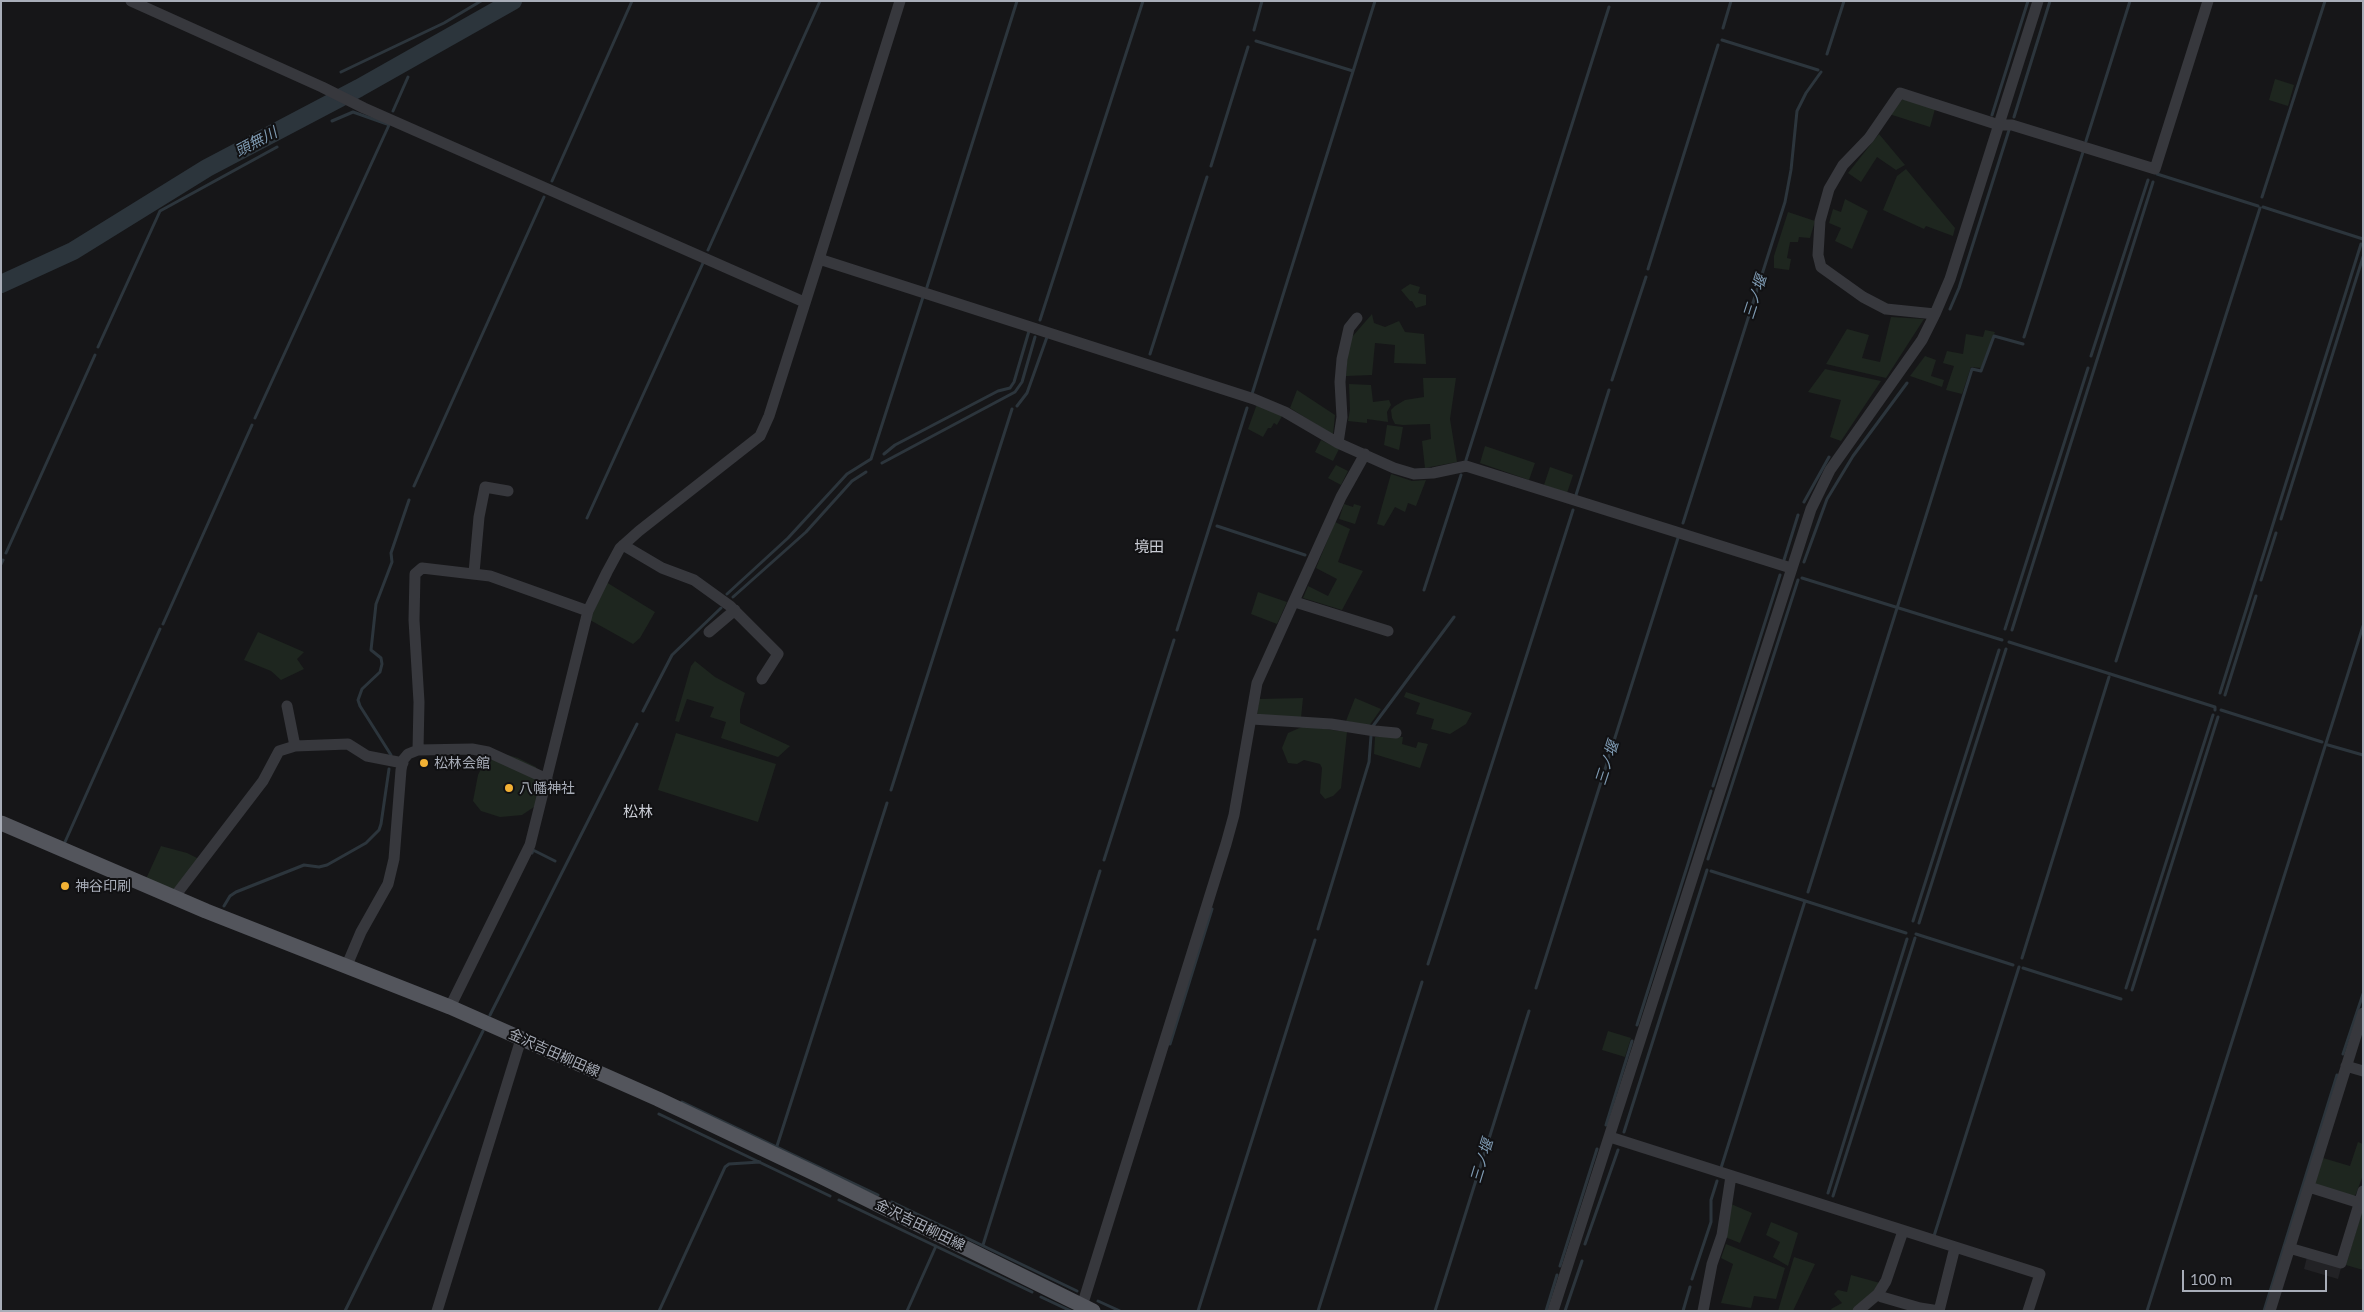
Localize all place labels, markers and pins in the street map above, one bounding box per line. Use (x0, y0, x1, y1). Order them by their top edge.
place label: 松林会館 (434, 755, 490, 771)
marker: 松林会館 (418, 757, 430, 769)
place label: 八幡神社 (519, 780, 575, 796)
marker: 八幡神社 (503, 782, 515, 794)
place label: 神谷印刷 (75, 878, 131, 894)
marker: 神谷印刷 (59, 880, 71, 892)

